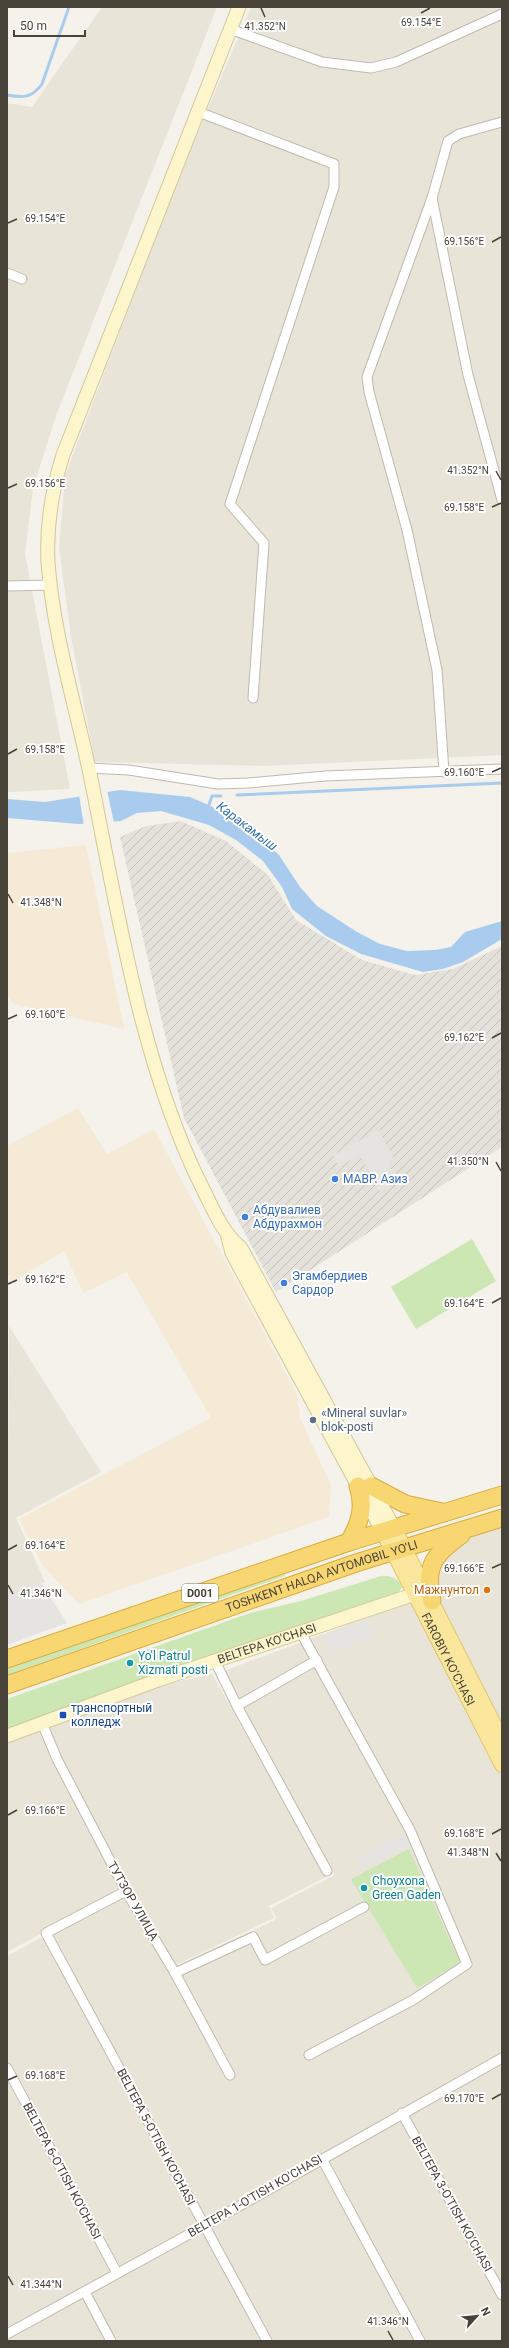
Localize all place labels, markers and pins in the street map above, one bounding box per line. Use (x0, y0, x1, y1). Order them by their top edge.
place label: МАВР. Азиз (343, 1172, 408, 1186)
marker: МАВР. Азиз (330, 1174, 340, 1184)
place label: Абдувалиев Абдурахмон (253, 1203, 322, 1231)
marker: Абдувалиев Абдурахмон (240, 1212, 250, 1222)
place label: Эгамбердиев Сардор (292, 1269, 368, 1297)
marker: Эгамбердиев Сардор (279, 1278, 289, 1288)
place label: «Mineral suvlar» blok-posti (321, 1406, 407, 1434)
marker: «Mineral suvlar» blok-posti (308, 1415, 318, 1425)
place label: Мажнунтол (414, 1583, 479, 1597)
marker: Мажнунтол (482, 1585, 492, 1595)
place label: Yo'l Patrul Xizmati posti (138, 1649, 208, 1677)
marker: Yo'l Patrul Xizmati posti (125, 1658, 135, 1668)
place label: транспортный колледж (71, 1701, 152, 1729)
marker: транспортный колледж (58, 1710, 68, 1720)
place label: Choyxona Green Gaden (372, 1874, 441, 1902)
marker: Choyxona Green Gaden (359, 1883, 369, 1893)

